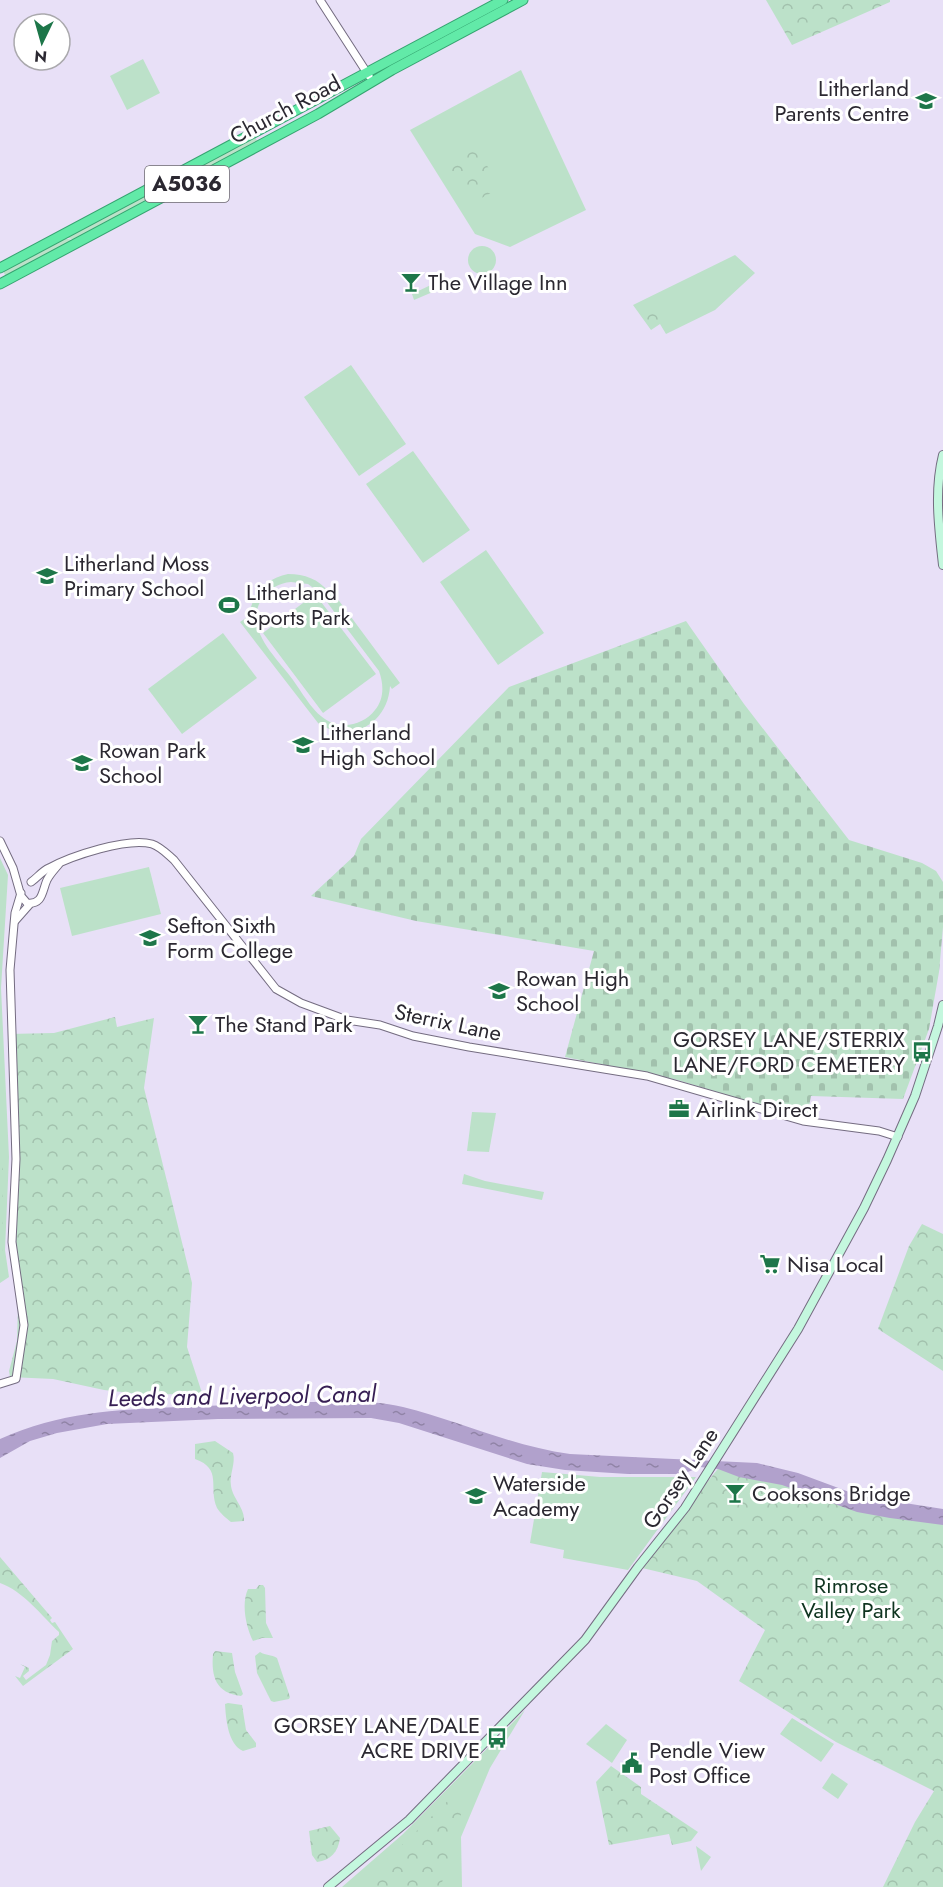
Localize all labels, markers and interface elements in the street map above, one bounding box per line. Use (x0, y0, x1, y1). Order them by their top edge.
north arrow (12, 12, 72, 72)
text: N (33, 44, 48, 68)
street label: Church Road (224, 66, 346, 152)
place label: Litherland Parents Centre (774, 72, 909, 129)
school or university icon: Litherland Parents Centre (914, 89, 938, 113)
road number: A5036 (145, 166, 229, 202)
place label: The Village Inn (428, 266, 568, 298)
bar icon: The Village Inn (399, 270, 423, 294)
place label: Litherland Moss Primary School (64, 547, 209, 604)
school or university icon: Litherland Moss Primary School (35, 564, 59, 588)
place label: Litherland Sports Park (246, 576, 350, 633)
sports icon: Litherland Sports Park (217, 593, 241, 617)
place label: Litherland High School (320, 716, 435, 773)
school or university icon: Litherland High School (291, 733, 315, 757)
place label: Rowan Park School (99, 734, 206, 791)
school or university icon: Rowan Park School (70, 751, 94, 775)
place label: Sefton Sixth Form College (167, 909, 293, 966)
school or university icon: Sefton Sixth Form College (138, 926, 162, 950)
place label: Rowan High School (516, 962, 629, 1019)
school or university icon: Rowan High School (487, 979, 511, 1003)
street label: Sterrix Lane (392, 995, 504, 1049)
place label: The Stand Park (215, 1008, 353, 1040)
bar icon: The Stand Park (186, 1012, 210, 1036)
place label: GORSEY LANE/STERRIX LANE/FORD CEMETERY (673, 1023, 906, 1080)
bus stop icon: GORSEY LANE/STERRIX LANE/FORD CEMETERY (910, 1040, 934, 1064)
place label: Airlink Direct (696, 1093, 818, 1125)
office icon: Airlink Direct (667, 1097, 691, 1121)
place label: Nisa Local (787, 1248, 884, 1280)
supermarket icon: Nisa Local (758, 1252, 782, 1276)
water label: Leeds and Liverpool Canal (108, 1376, 378, 1415)
street label: Gorsey Lane (634, 1421, 726, 1535)
place label: Waterside Academy (493, 1467, 586, 1524)
place label: Cooksons Bridge (752, 1477, 911, 1509)
bar icon: Cooksons Bridge (723, 1481, 747, 1505)
school or university icon: Waterside Academy (464, 1484, 488, 1508)
park label: Rimrose Valley Park (801, 1569, 901, 1626)
place label: GORSEY LANE/DALE ACRE DRIVE (274, 1709, 480, 1766)
bus stop icon: GORSEY LANE/DALE ACRE DRIVE (485, 1726, 509, 1750)
place label: Pendle View Post Office (649, 1734, 765, 1791)
public building icon: Pendle View Post Office (620, 1751, 644, 1775)

